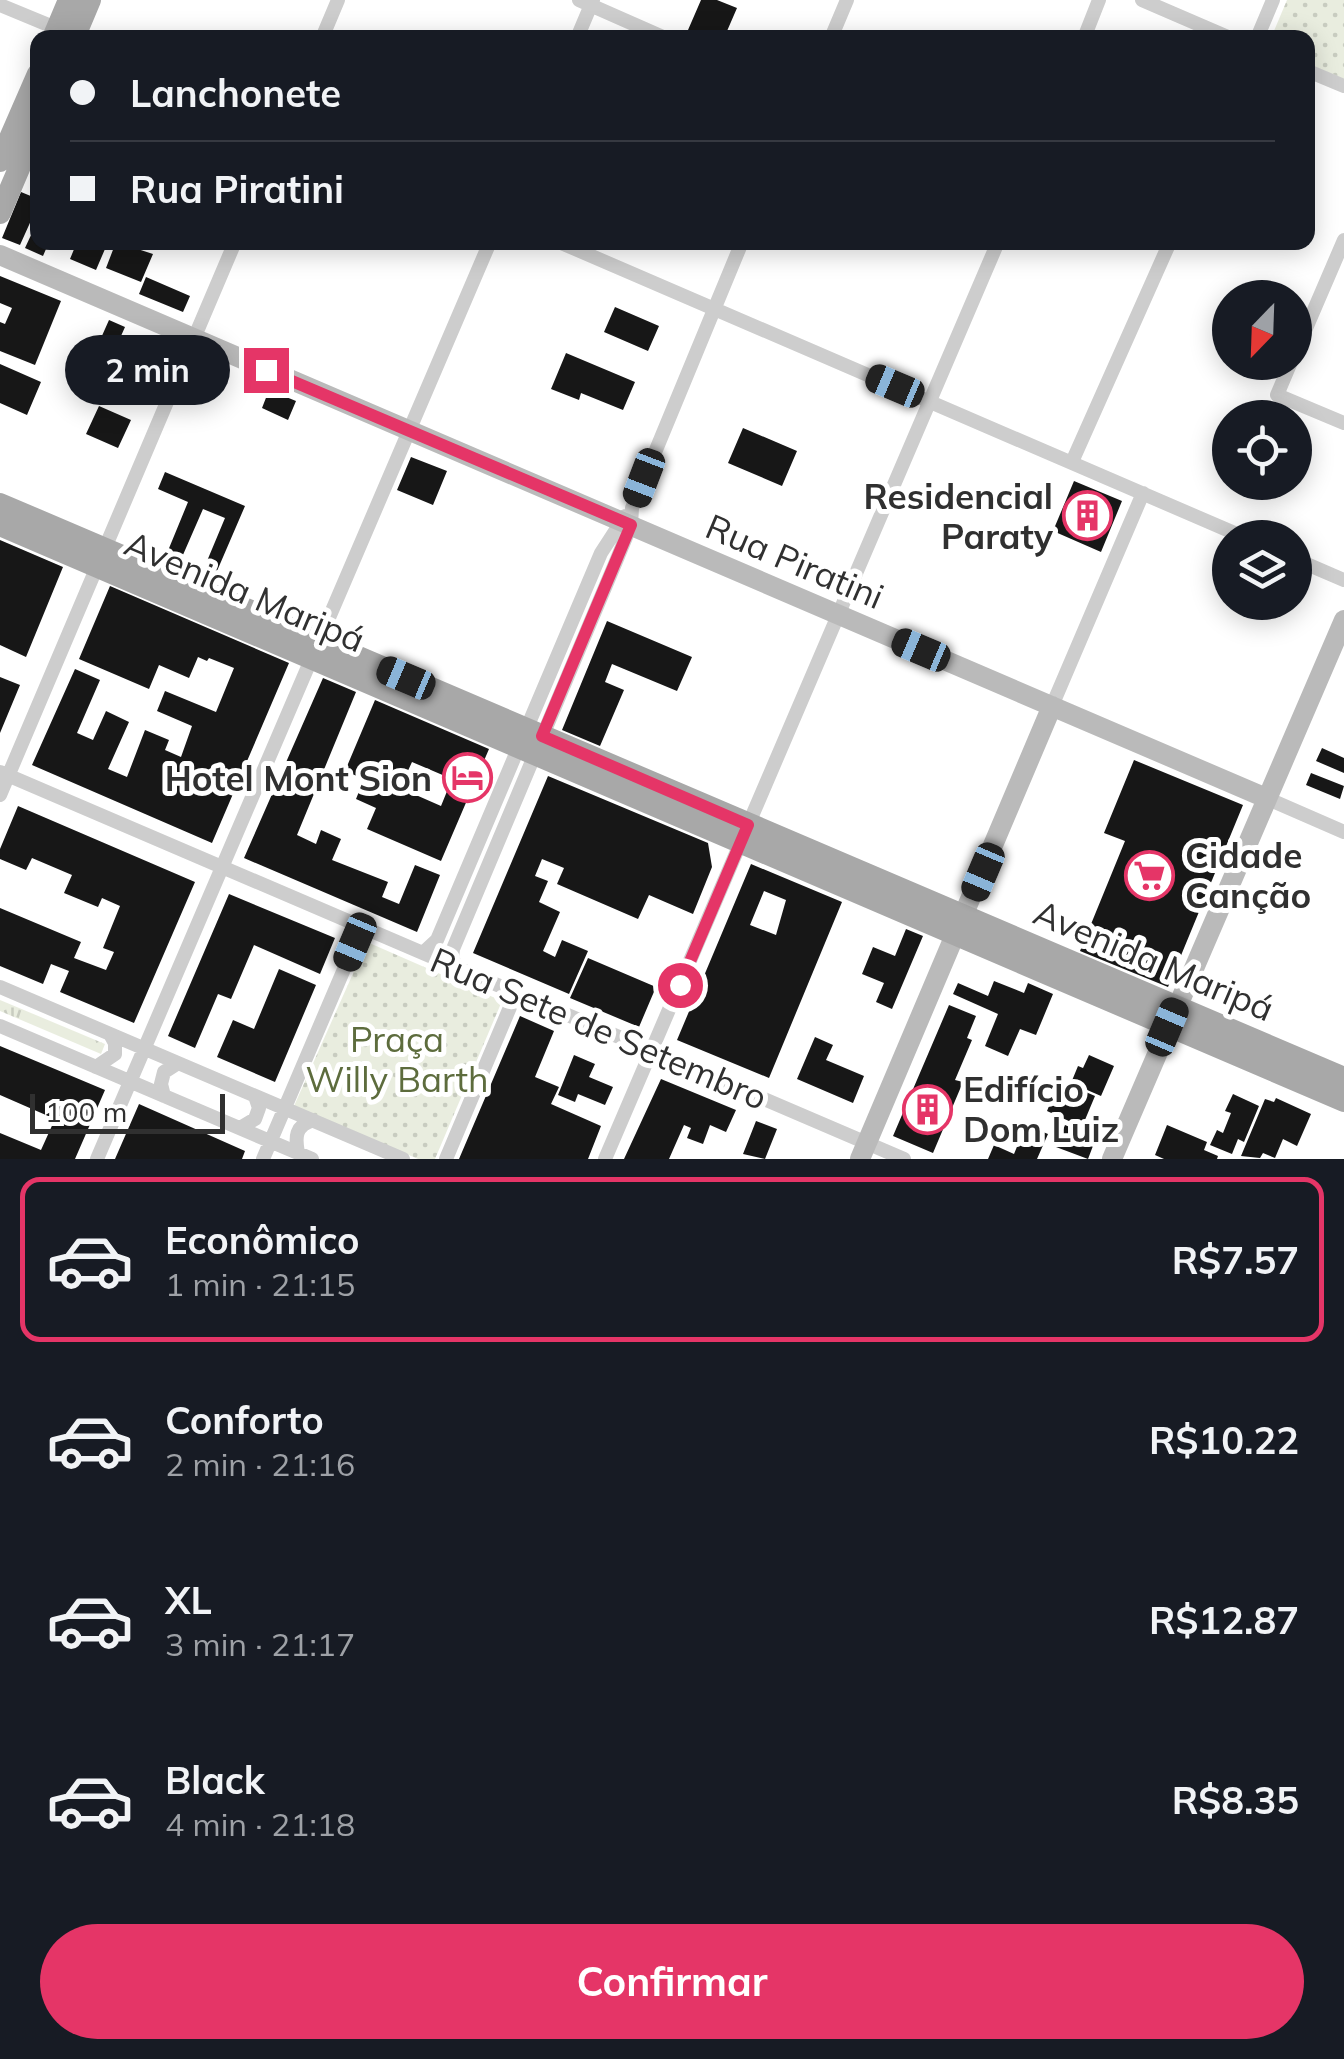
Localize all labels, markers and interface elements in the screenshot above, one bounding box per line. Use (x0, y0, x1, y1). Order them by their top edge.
text: Lanchonete (130, 69, 341, 117)
text: Rua Piratini (130, 165, 344, 213)
north arrow (1212, 280, 1312, 380)
map controls (1212, 280, 1312, 620)
callout: 2 min (66, 335, 231, 405)
route end (244, 348, 289, 393)
text: 2 min (105, 350, 190, 390)
car (862, 360, 928, 412)
button: locate (1212, 400, 1312, 500)
car (619, 445, 669, 511)
place label: Residencial Paraty (863, 474, 1054, 558)
building icon: Residencial Paraty (1062, 490, 1114, 542)
street label: Rua Piratini (700, 504, 890, 618)
button: layers (1212, 520, 1312, 620)
street label: Avenida Maripá (118, 521, 372, 661)
car (888, 624, 954, 676)
car (373, 652, 439, 704)
hotel icon: Hotel Mont Sion (441, 752, 493, 804)
place label: Hotel Mont Sion (165, 756, 432, 800)
place label: Cidade Canção (1185, 833, 1311, 917)
car (957, 839, 1009, 905)
supermarket icon: Cidade Canção (1124, 849, 1176, 901)
street label: Avenida Maripá (1027, 890, 1281, 1030)
car (329, 909, 381, 975)
street label: Rua Sete de Setembro (424, 937, 774, 1119)
route start (658, 963, 703, 1008)
car (1141, 994, 1193, 1060)
park label: Praça Willy Barth (306, 1017, 488, 1101)
place label: Edifício Dom Luiz (963, 1067, 1119, 1151)
building icon: Edifício Dom Luiz (902, 1083, 954, 1135)
scale bar (30, 1089, 225, 1134)
text: 100 m (45, 1094, 127, 1129)
icon: car (45, 1215, 135, 1305)
text: Econômico (165, 1216, 360, 1264)
text: R$7.57 (1172, 1236, 1299, 1284)
text: 1 min · 21:15 (165, 1264, 355, 1304)
icon: car (45, 1395, 135, 1485)
text: Conforto (165, 1396, 324, 1444)
text: R$10.22 (1149, 1416, 1299, 1464)
text: 2 min · 21:16 (165, 1444, 355, 1484)
icon: car (45, 1575, 135, 1665)
text: XL (165, 1576, 212, 1624)
text: R$12.87 (1149, 1596, 1299, 1644)
text: 3 min · 21:17 (165, 1624, 355, 1664)
icon: car (45, 1755, 135, 1845)
text: Black (165, 1756, 265, 1804)
text: R$8.35 (1172, 1776, 1299, 1824)
text: 4 min · 21:18 (165, 1804, 355, 1844)
button: Confirmar (40, 1924, 1304, 2039)

